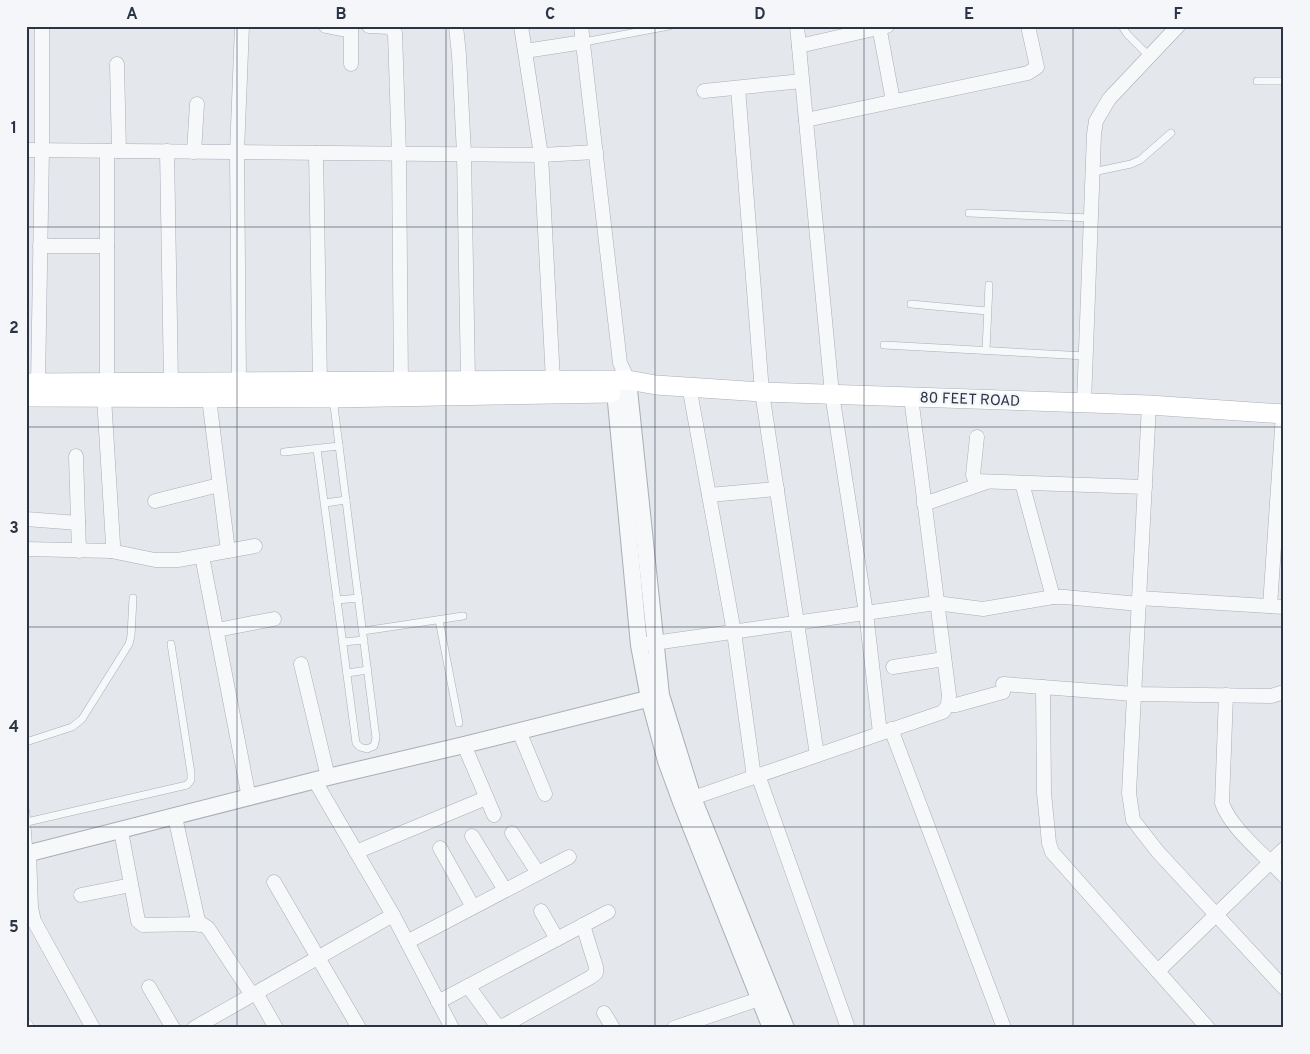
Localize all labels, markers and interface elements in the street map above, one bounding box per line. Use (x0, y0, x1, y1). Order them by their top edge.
text: A (126, 5, 138, 25)
text: B (335, 5, 347, 25)
text: C (545, 5, 555, 25)
text: D (754, 5, 766, 25)
text: E (964, 5, 974, 25)
text: F (1173, 5, 1183, 25)
text: 1 (11, 119, 17, 139)
text: 2 (9, 319, 19, 339)
street label: 80 FEET ROAD (919, 389, 1020, 412)
text: 3 (9, 519, 19, 539)
text: 4 (9, 718, 19, 738)
text: 5 (9, 918, 19, 938)

